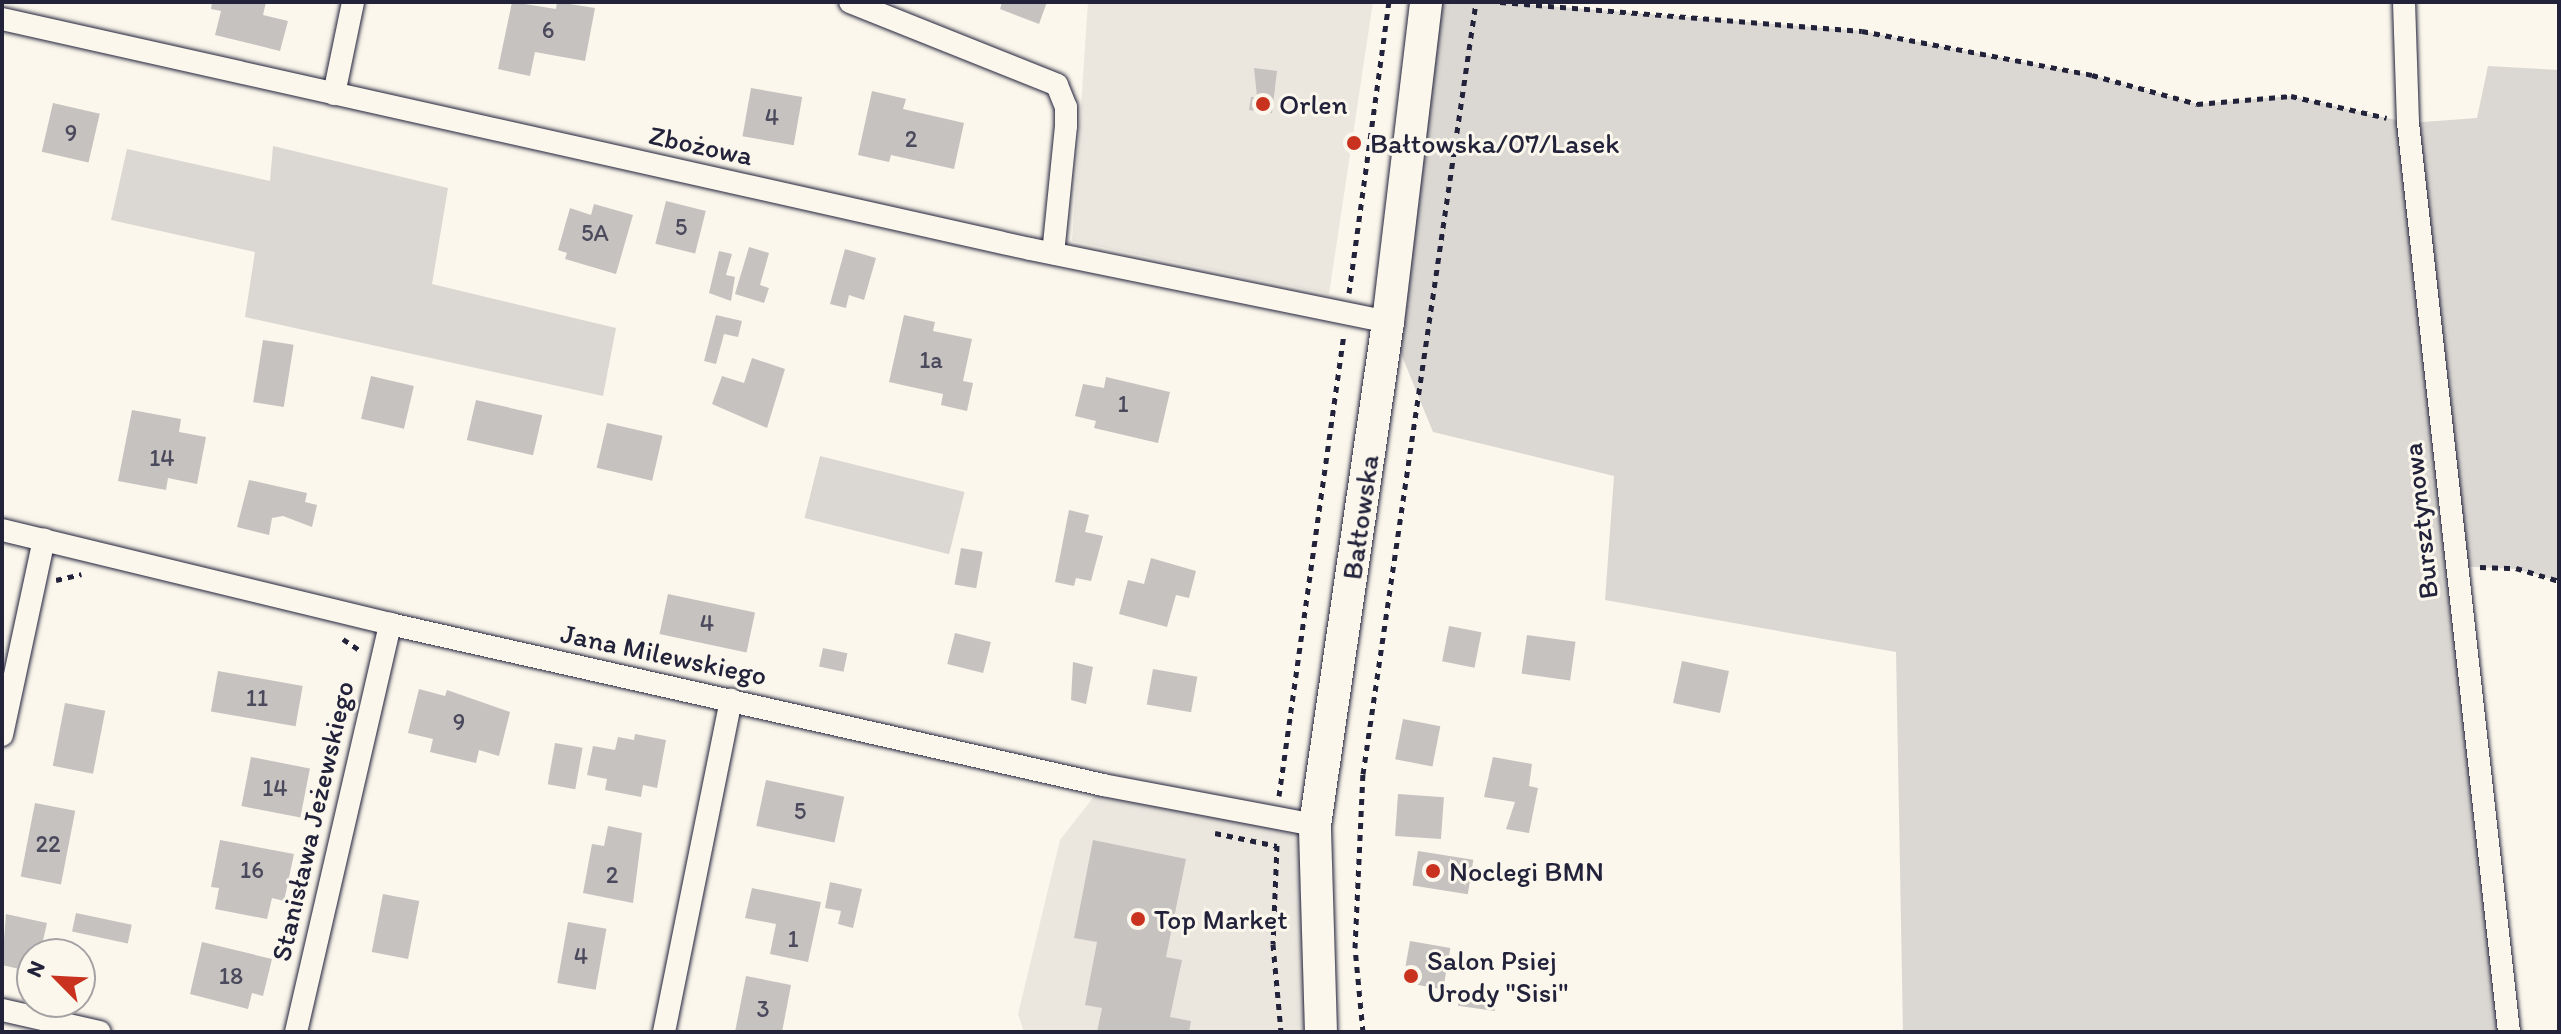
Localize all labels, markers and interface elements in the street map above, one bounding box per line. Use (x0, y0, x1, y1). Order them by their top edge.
house number: 6 (542, 16, 554, 44)
place label: Orlen (1279, 87, 1348, 121)
marker: Orlen (1254, 95, 1272, 113)
house number: 4 (765, 103, 779, 131)
street label: Zbożowa (646, 118, 756, 172)
house number: 9 (65, 119, 77, 147)
house number: 2 (905, 125, 917, 153)
place label: Bałtowska/07/Lasek (1370, 126, 1620, 160)
marker: Bałtowska/07/Lasek (1345, 134, 1363, 152)
house number: 5 (675, 213, 687, 241)
house number: 5A (581, 219, 609, 247)
house number: 1a (919, 346, 943, 374)
house number: 1 (1117, 390, 1129, 418)
street label: Bursztynowa (2395, 441, 2445, 601)
house number: 14 (149, 444, 175, 472)
street label: Bałtowska (1335, 452, 1385, 582)
house number: 4 (700, 609, 714, 637)
street label: Jana Milewskiego (558, 616, 770, 692)
street label: Stanisława Jeżewskiego (263, 678, 361, 964)
house number: 11 (246, 684, 268, 712)
house number: 9 (453, 708, 465, 736)
house number: 14 (262, 774, 288, 802)
house number: 5 (794, 797, 806, 825)
house number: 22 (35, 830, 61, 858)
place label: Noclegi BMN (1449, 854, 1604, 888)
house number: 16 (240, 856, 264, 884)
house number: 2 (606, 861, 618, 889)
marker: Noclegi BMN (1424, 862, 1442, 880)
place label: Top Market (1154, 902, 1288, 936)
marker: Top Market (1129, 910, 1147, 928)
house number: 1 (787, 925, 799, 953)
north arrow (16, 938, 96, 1018)
house number: 4 (574, 942, 588, 970)
place label: Salon Psiej Urody "Sisi" (1427, 943, 1568, 1009)
text: N (20, 957, 51, 981)
house number: 18 (219, 962, 243, 990)
marker: Salon Psiej Urody "Sisi" (1402, 967, 1420, 985)
house number: 3 (756, 995, 770, 1023)

